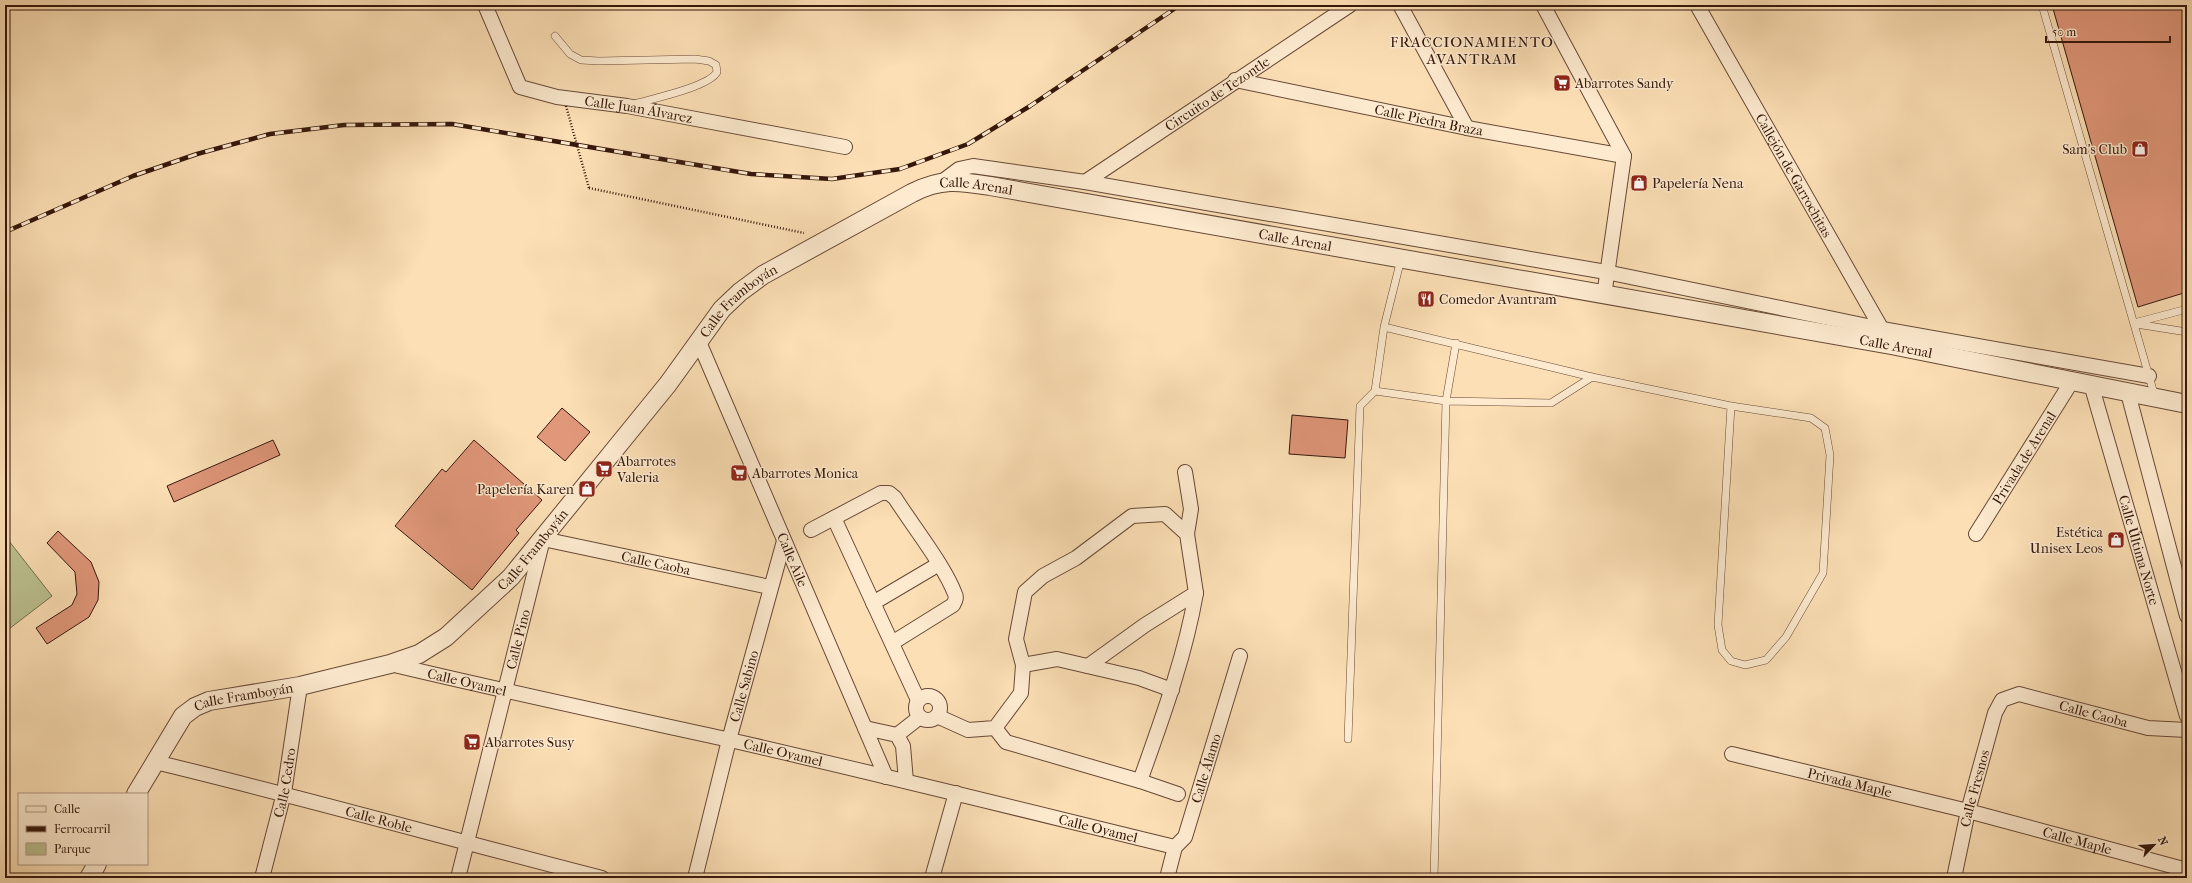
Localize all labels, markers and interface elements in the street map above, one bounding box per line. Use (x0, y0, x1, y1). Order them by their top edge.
scale bar (2046, 18, 2170, 44)
text: 50 m (2052, 25, 2076, 39)
district label: FRACCIONAMIENTO AVANTRAM (1390, 33, 1554, 68)
street label: Circuito de Tezontle (1162, 53, 1273, 135)
supermarket icon: Abarrotes Sandy (1552, 73, 1572, 93)
place label: Abarrotes Sandy (1574, 75, 1674, 92)
street label: Calle Juan Álvarez (583, 93, 694, 127)
street label: Calle Piedra Braza (1373, 101, 1485, 140)
street label: Callejón de Garrochitas (1752, 111, 1836, 240)
shop icon: Sam's Club (2130, 139, 2150, 159)
place label: Sam's Club (2062, 141, 2127, 158)
shop icon: Papelería Nena (1629, 173, 1649, 193)
street label: Calle Arenal (938, 174, 1014, 199)
place label: Papelería Nena (1652, 175, 1744, 192)
street label: Calle Arenal (1257, 226, 1333, 255)
street label: Calle Framboyán (696, 261, 780, 341)
restaurant icon: Comedor Avantram (1416, 289, 1436, 309)
place label: Comedor Avantram (1439, 291, 1557, 308)
street label: Calle Arenal (1858, 332, 1934, 362)
street label: Privada de Arenal (1989, 408, 2060, 508)
place label: Abarrotes Valeria (616, 453, 676, 486)
supermarket icon: Abarrotes Valeria (594, 459, 614, 479)
supermarket icon: Abarrotes Monica (729, 463, 749, 483)
place label: Abarrotes Monica (751, 465, 859, 482)
shop icon: Papelería Karen (577, 479, 597, 499)
place label: Papelería Karen (477, 481, 574, 498)
street label: Calle Última Norte (2115, 493, 2163, 607)
street label: Calle Framboyán (494, 506, 572, 594)
place label: Estética Unisex Leos (2030, 524, 2104, 557)
street label: Calle Aile (773, 530, 811, 590)
shop icon: Estética Unisex Leos (2106, 530, 2126, 550)
street label: Calle Caoba (620, 548, 693, 579)
street label: Calle Pino (503, 608, 534, 671)
street label: Calle Sabino (726, 648, 762, 724)
street label: Calle Oyamel (426, 665, 508, 700)
street label: Calle Framboyán (191, 679, 295, 715)
street label: Calle Caoba (2057, 697, 2130, 731)
supermarket icon: Abarrotes Susy (462, 732, 482, 752)
street label: Calle Álamo (1188, 732, 1225, 805)
place label: Abarrotes Susy (484, 734, 575, 751)
street label: Calle Oyamel (742, 735, 824, 770)
street label: Calle Cedro (270, 747, 300, 820)
street label: Calle Fresnos (1957, 748, 1993, 829)
street label: Privada Maple (1806, 765, 1894, 801)
legend (18, 793, 148, 865)
text: Calle (54, 802, 80, 816)
street label: Calle Roble (343, 803, 414, 837)
street label: Calle Oyamel (1057, 811, 1139, 847)
text: Ferrocarril (54, 822, 111, 836)
street label: Calle Maple (2041, 823, 2114, 858)
north arrow (2134, 825, 2174, 865)
text: N (2155, 834, 2171, 848)
text: Parque (54, 842, 91, 856)

